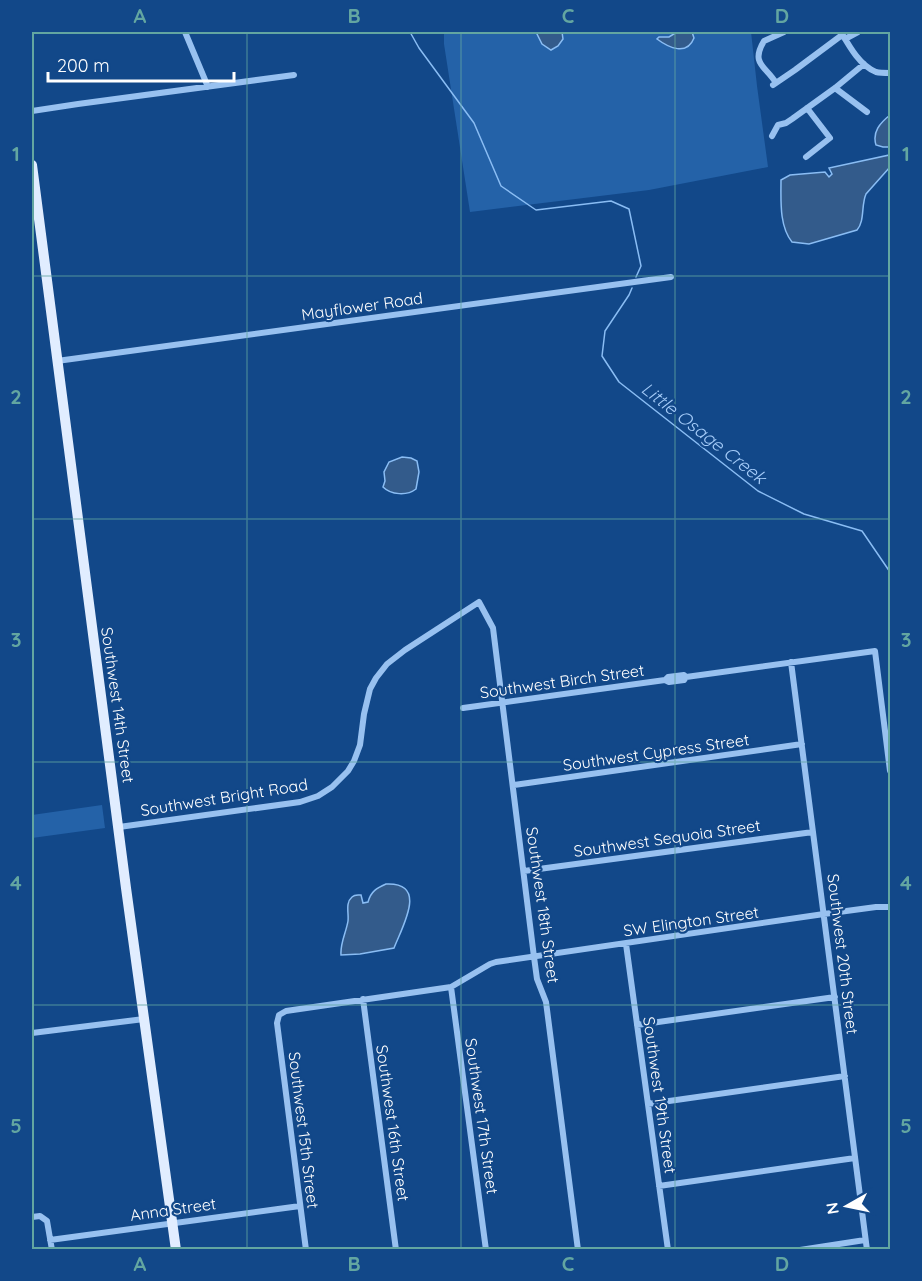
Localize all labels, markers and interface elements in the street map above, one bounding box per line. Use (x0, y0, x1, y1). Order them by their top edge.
text: A (134, 3, 147, 28)
text: B (347, 3, 361, 28)
text: C (562, 3, 575, 28)
text: D (775, 3, 789, 28)
scale bar (48, 45, 234, 83)
text: 200 m (57, 54, 110, 77)
text: 1 (12, 141, 20, 166)
text: 1 (902, 141, 910, 166)
street label: Mayflower Road (300, 288, 424, 324)
water label: Little Osage Creek (637, 377, 772, 490)
text: 2 (10, 384, 22, 409)
text: 2 (900, 384, 912, 409)
street label: Southwest 14th Street (97, 626, 139, 784)
text: 3 (11, 627, 21, 652)
text: 3 (901, 627, 911, 652)
street label: Southwest Birch Street (479, 660, 645, 702)
street label: Southwest Cypress Street (562, 729, 750, 775)
street label: Southwest Bright Road (139, 774, 309, 820)
street label: Southwest Sequoia Street (572, 815, 762, 861)
street label: Southwest 18th Street (522, 825, 564, 985)
text: 4 (10, 870, 22, 895)
text: 4 (900, 870, 912, 895)
street label: Southwest 20th Street (823, 873, 863, 1035)
street label: SW Elington Street (622, 902, 760, 940)
street label: Southwest 19th Street (639, 1015, 681, 1175)
street label: Southwest 17th Street (461, 1037, 503, 1195)
street label: Southwest 16th Street (372, 1043, 414, 1203)
street label: Southwest 15th Street (284, 1050, 324, 1210)
text: 5 (10, 1113, 22, 1138)
text: 5 (900, 1113, 912, 1138)
north arrow (817, 1176, 877, 1236)
street label: Anna Street (129, 1193, 217, 1225)
text: N (821, 1201, 843, 1216)
text: A (134, 1251, 147, 1276)
text: B (347, 1251, 361, 1276)
text: C (562, 1251, 575, 1276)
text: D (775, 1251, 789, 1276)

